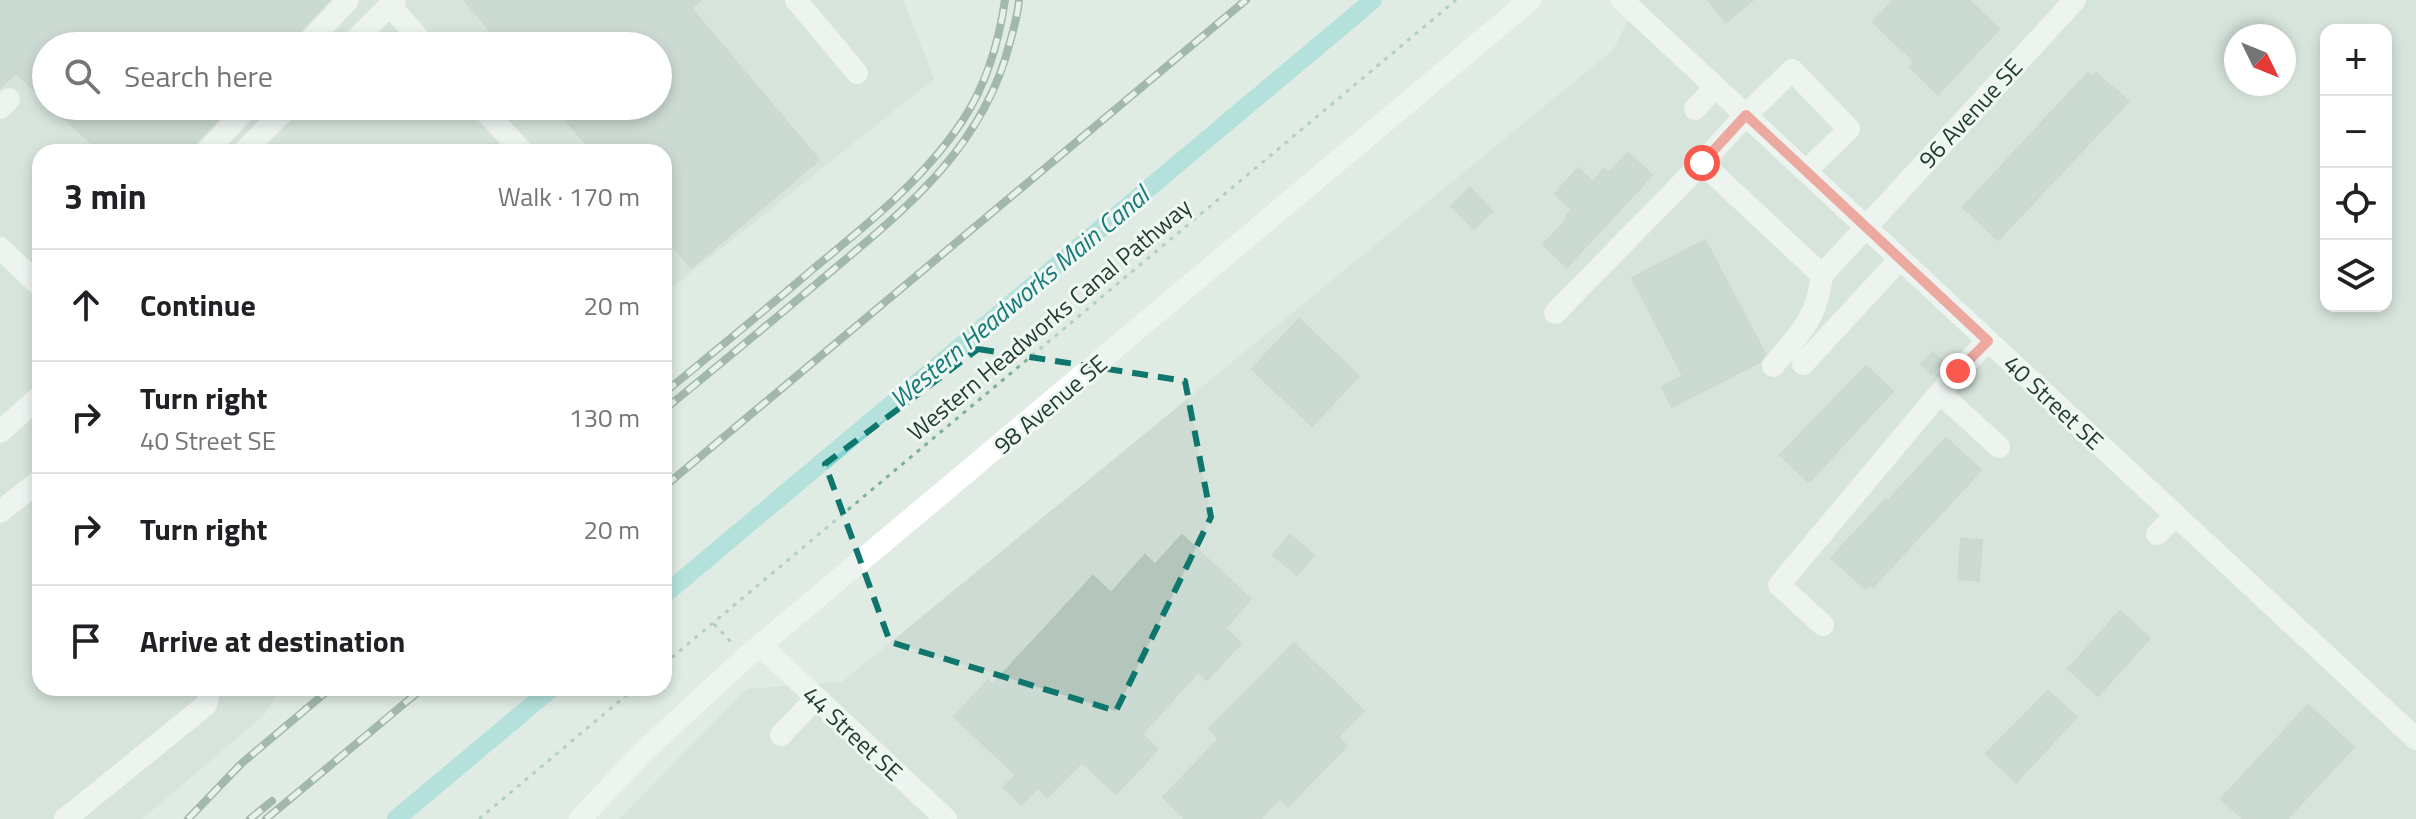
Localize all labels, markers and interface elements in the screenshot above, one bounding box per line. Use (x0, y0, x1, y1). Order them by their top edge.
north arrow (2224, 24, 2296, 96)
map controls (2320, 24, 2392, 312)
button: + (2320, 24, 2392, 96)
search box (32, 32, 672, 120)
street label: 96 Avenue SE (1910, 50, 2030, 176)
text: Search here (124, 53, 273, 99)
icon: search (60, 54, 104, 98)
button: − (2320, 96, 2392, 168)
route start (1684, 145, 1720, 181)
button: locate (2320, 168, 2392, 240)
text: 3 min (64, 170, 147, 222)
water label: Western Headworks Main Canal (881, 174, 1160, 417)
text: Walk · 170 m (498, 177, 640, 216)
street label: Western Headworks Canal Pathway (899, 189, 1199, 449)
button: layers (2320, 240, 2392, 312)
text: Continue (140, 282, 256, 328)
icon: ahead (64, 283, 108, 327)
text: 20 m (583, 286, 640, 325)
street label: 98 Avenue SE (985, 346, 1115, 462)
street label: 40 Street SE (1996, 346, 2112, 458)
route end (1940, 353, 1976, 389)
text: Turn right (140, 375, 268, 421)
icon: right (64, 395, 108, 439)
text: 130 m (569, 398, 640, 437)
text: 40 Street SE (140, 421, 276, 460)
text: Turn right (140, 506, 268, 552)
icon: right (64, 507, 108, 551)
text: 20 m (583, 510, 640, 549)
text: Arrive at destination (140, 618, 405, 664)
icon: arrive (64, 619, 108, 663)
street label: 44 Street SE (795, 677, 911, 789)

